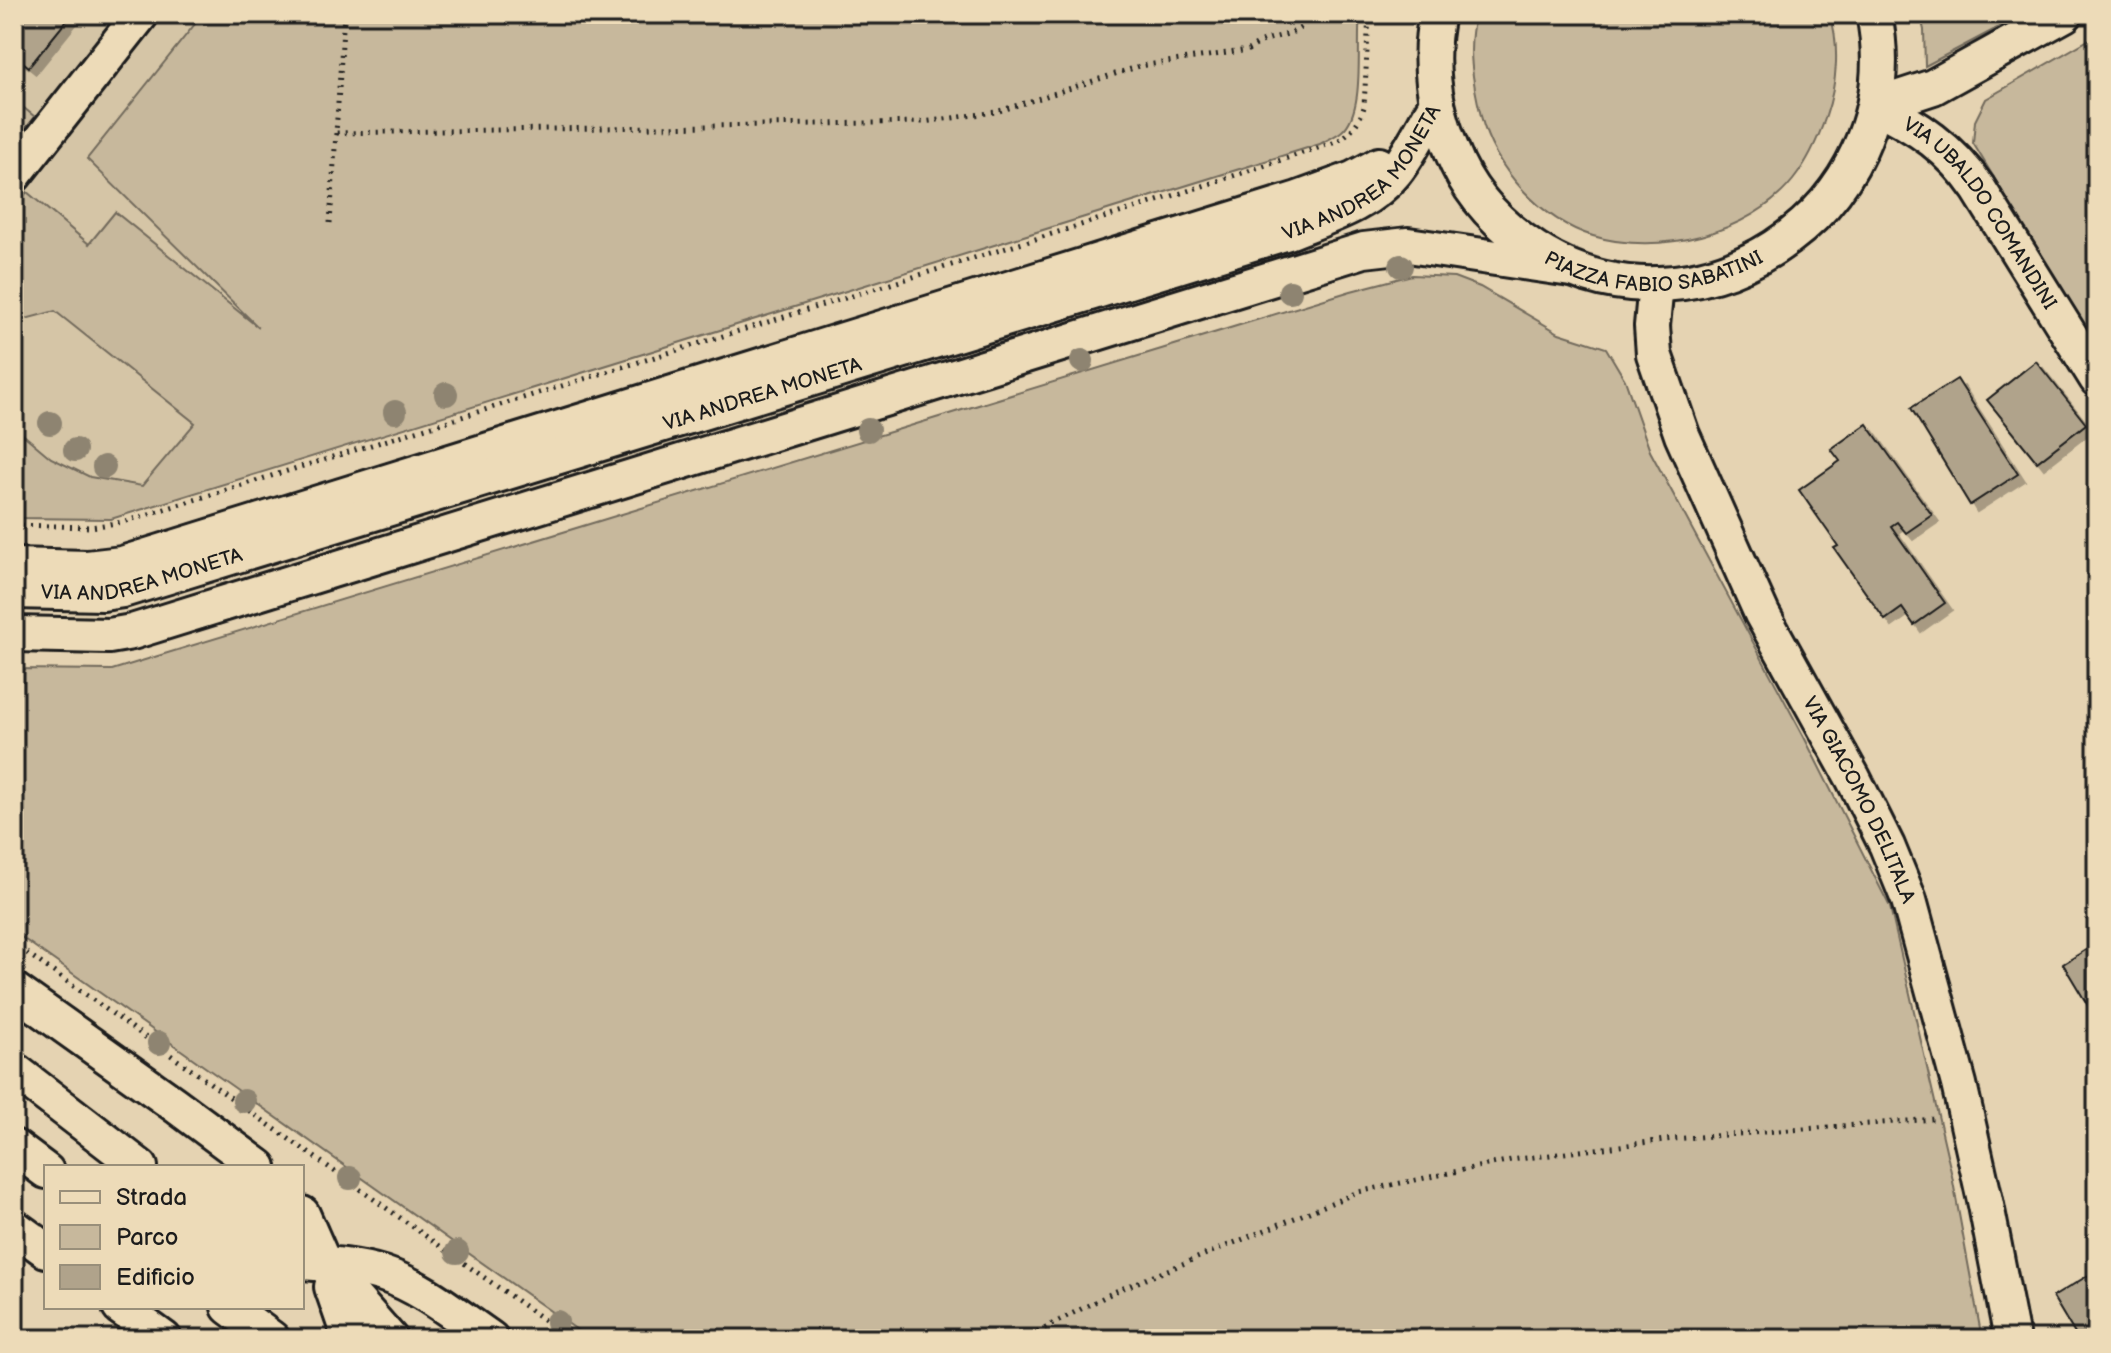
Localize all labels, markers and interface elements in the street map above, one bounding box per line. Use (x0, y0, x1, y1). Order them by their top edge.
street label: VIA ANDREA MONETA (1279, 100, 1447, 246)
street label: VIA UBALDO COMANDINI (1899, 112, 2062, 314)
street label: PIAZZA FABIO SABATINI (1543, 239, 1767, 263)
text: PIAZZA FABIO SABATINI (1540, 246, 1767, 297)
street label: VIA ANDREA MONETA (661, 353, 865, 436)
street label: VIA ANDREA MONETA (41, 543, 246, 606)
street label: VIA GIACOMO DELITALA (1797, 693, 1920, 908)
legend (44, 1165, 304, 1309)
text: Strada (116, 1183, 187, 1212)
text: Parco (116, 1223, 178, 1252)
text: Edificio (116, 1263, 195, 1292)

